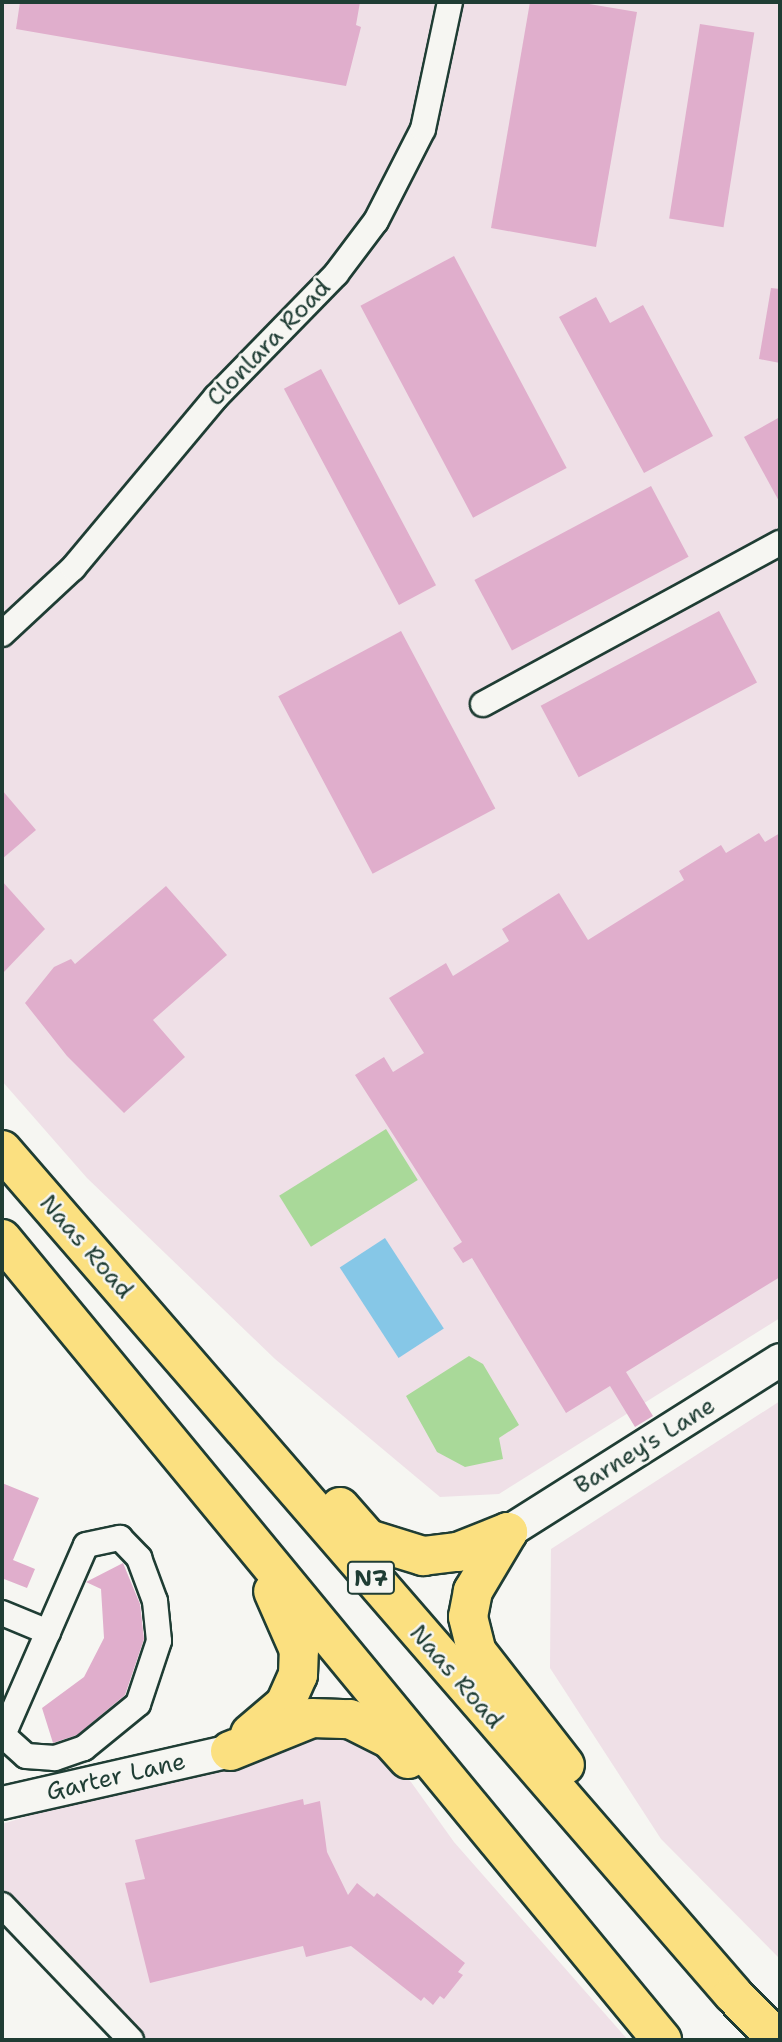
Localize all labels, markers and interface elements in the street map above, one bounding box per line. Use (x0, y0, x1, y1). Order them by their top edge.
street label: Clonlara Road (201, 273, 337, 413)
street label: Naas Road (33, 1189, 139, 1305)
street label: Barney's Lane (569, 1391, 721, 1501)
road number: N7 (346, 1558, 396, 1597)
street label: Naas Road (403, 1619, 509, 1735)
street label: Garter Lane (44, 1747, 188, 1807)

